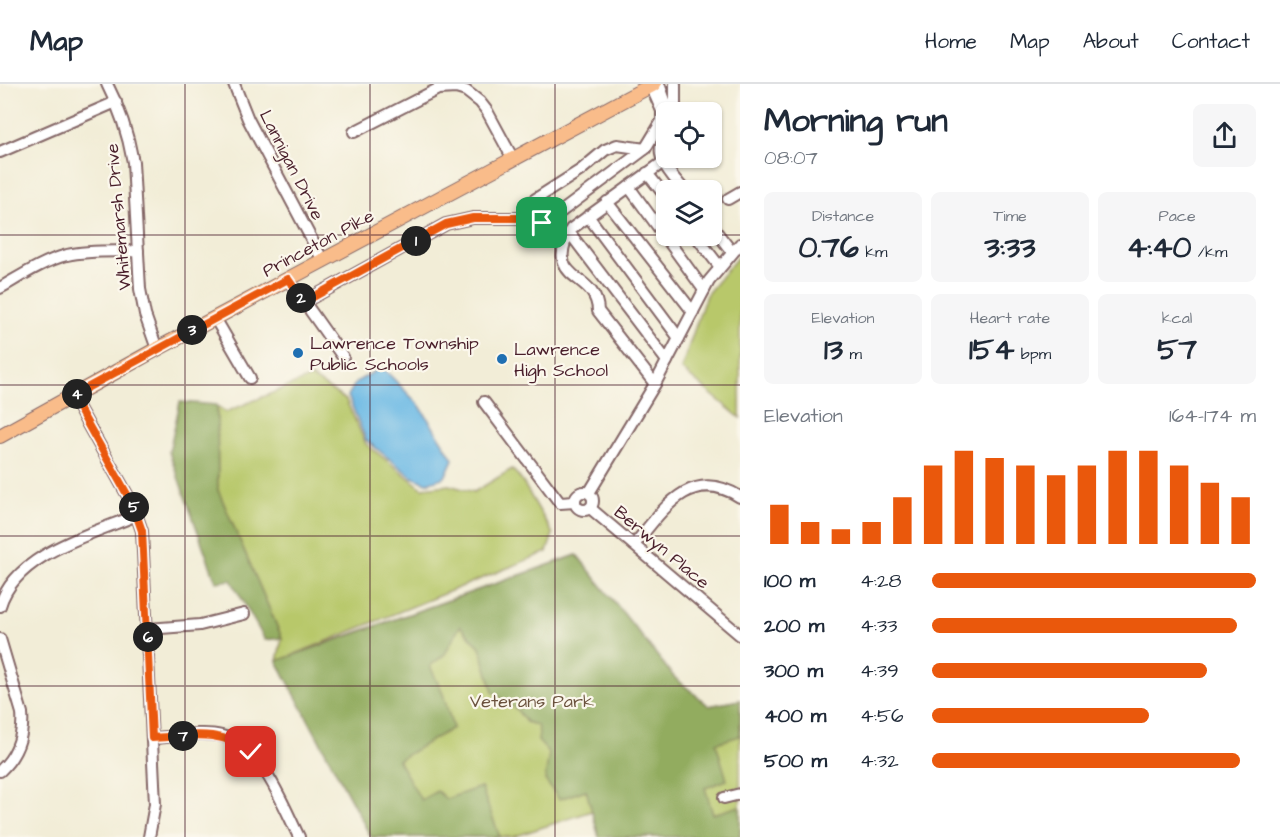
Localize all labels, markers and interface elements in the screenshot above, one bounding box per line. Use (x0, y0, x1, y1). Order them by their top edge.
text: Map (30, 22, 83, 61)
text: Home (925, 27, 977, 56)
text: Map (1010, 27, 1050, 56)
text: About (1083, 27, 1139, 56)
text: Contact (1172, 27, 1250, 56)
text: Morning run (764, 98, 948, 144)
map controls (656, 102, 722, 246)
button: locate (656, 102, 722, 168)
button: share (1193, 104, 1256, 167)
street label: Lannigan Drive (252, 106, 330, 225)
street label: Whitemarsh Drive (100, 142, 137, 291)
text: 08:07 (764, 144, 818, 172)
button: layers (656, 180, 722, 246)
pin (516, 197, 567, 248)
street label: Princeton Pike (258, 203, 379, 283)
text: Distance (812, 205, 874, 227)
text: Time (993, 205, 1027, 227)
text: Pace (1158, 205, 1196, 227)
icon: arrive (525, 206, 558, 239)
pin: 1 (401, 226, 431, 256)
text: 0.76 (798, 227, 859, 269)
text: 3:33 (985, 227, 1035, 269)
text: 4:40 (1127, 227, 1191, 269)
text: 1 (415, 230, 417, 252)
text: km (859, 241, 888, 263)
text: /km (1191, 241, 1227, 263)
pin: 2 (286, 283, 316, 313)
text: 2 (296, 287, 306, 309)
text: Elevation (812, 307, 874, 329)
text: Heart rate (970, 307, 1050, 329)
text: kcal (1162, 307, 1192, 329)
pin: 3 (177, 315, 207, 345)
text: 3 (188, 319, 196, 341)
text: 13 (824, 329, 843, 371)
text: 154 (969, 329, 1014, 371)
text: 57 (1157, 329, 1197, 371)
place label: Lawrence Township Public Schools (310, 331, 479, 377)
place label: Lawrence High School (514, 337, 608, 384)
text: m (843, 343, 862, 365)
text: bpm (1014, 343, 1051, 365)
marker: Lawrence Township Public Schools (291, 346, 305, 360)
marker: Lawrence High School (495, 352, 509, 366)
pin: 4 (62, 379, 92, 409)
text: 4 (72, 383, 82, 405)
text: Elevation (764, 402, 843, 430)
text: 164–174 m (1169, 402, 1256, 430)
pin: 5 (119, 492, 149, 522)
text: 5 (128, 496, 140, 518)
street label: Berwyn Place (608, 500, 715, 596)
text: 100 m (764, 567, 815, 595)
text: 4:28 (860, 567, 901, 595)
text: 200 m (764, 612, 824, 640)
text: 4:33 (860, 612, 897, 640)
pin: 6 (133, 622, 163, 652)
text: 6 (143, 626, 153, 648)
text: 300 m (764, 657, 823, 685)
text: 4:39 (860, 657, 899, 685)
park label: Veterans Park (470, 689, 594, 714)
text: 400 m (764, 702, 826, 730)
text: 4:56 (860, 702, 904, 730)
pin: 7 (168, 721, 198, 751)
text: 7 (178, 725, 188, 747)
pin (225, 726, 276, 777)
icon: check (234, 735, 267, 768)
text: 500 m (764, 747, 827, 775)
text: 4:32 (860, 747, 899, 775)

